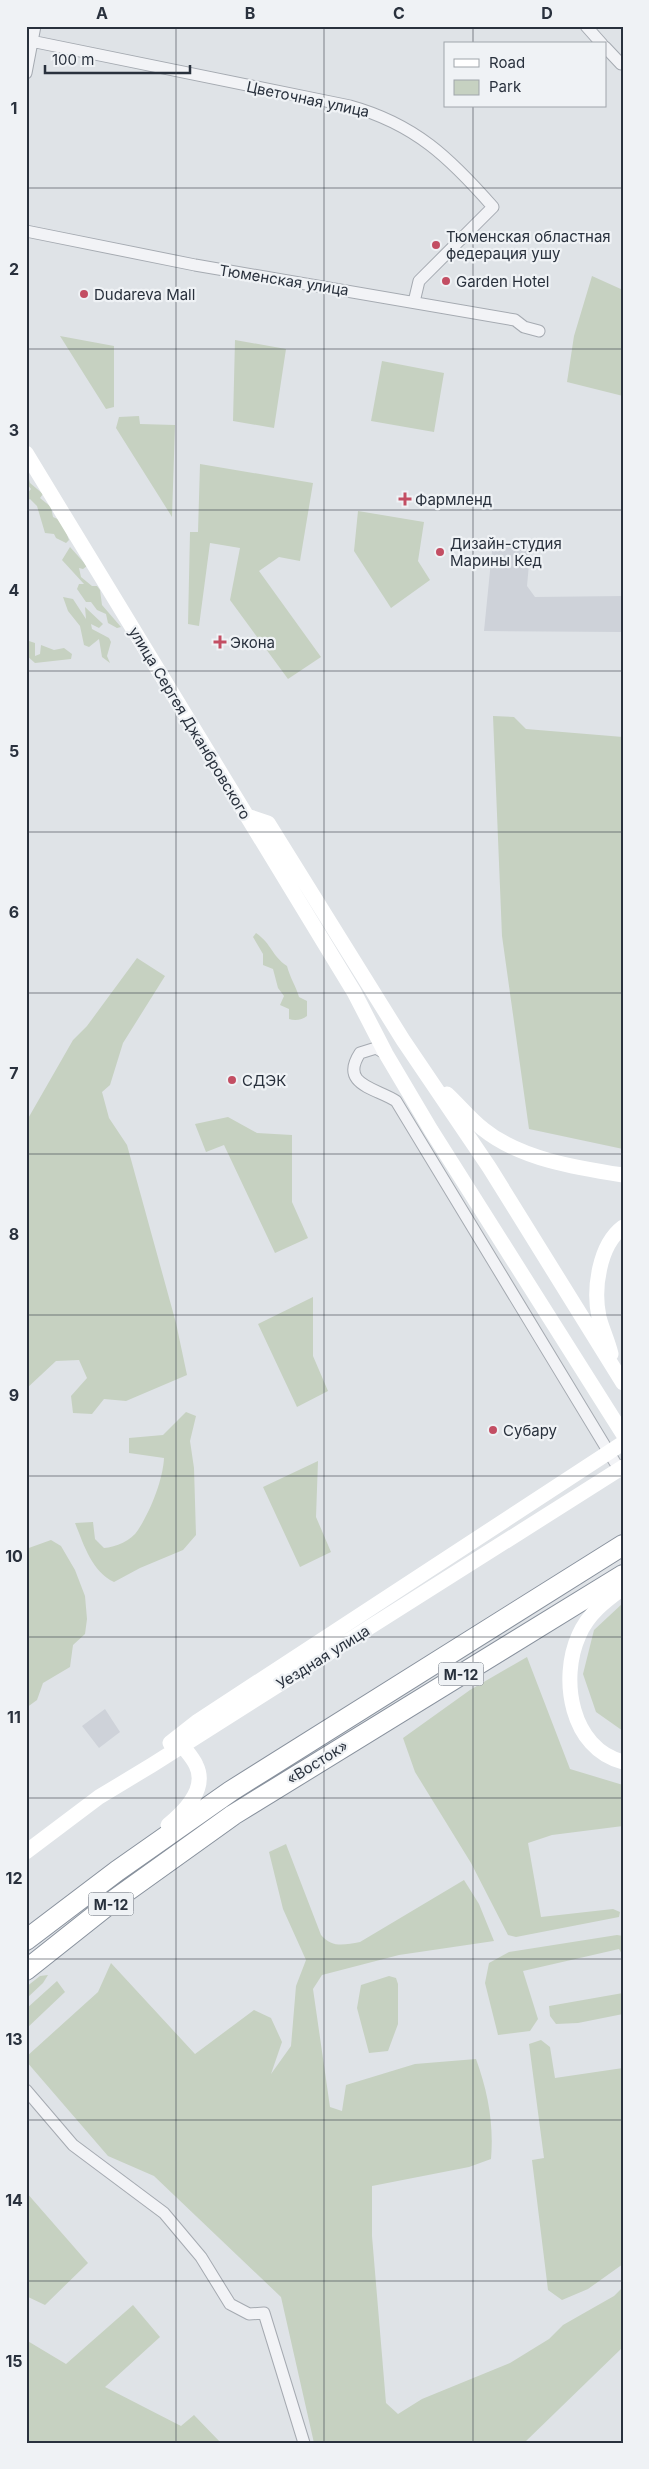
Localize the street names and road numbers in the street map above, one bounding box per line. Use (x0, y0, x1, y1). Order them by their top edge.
street label: Цветочная улица (245, 77, 371, 121)
street label: Тюменская улица (218, 260, 350, 300)
street label: улица Сергея Джанбровского (125, 623, 255, 823)
street label: Уездная улица (273, 1621, 373, 1693)
road number: М-12 (438, 1662, 484, 1686)
street label: «Восток» (283, 1736, 351, 1788)
road number: М-12 (88, 1892, 134, 1916)

